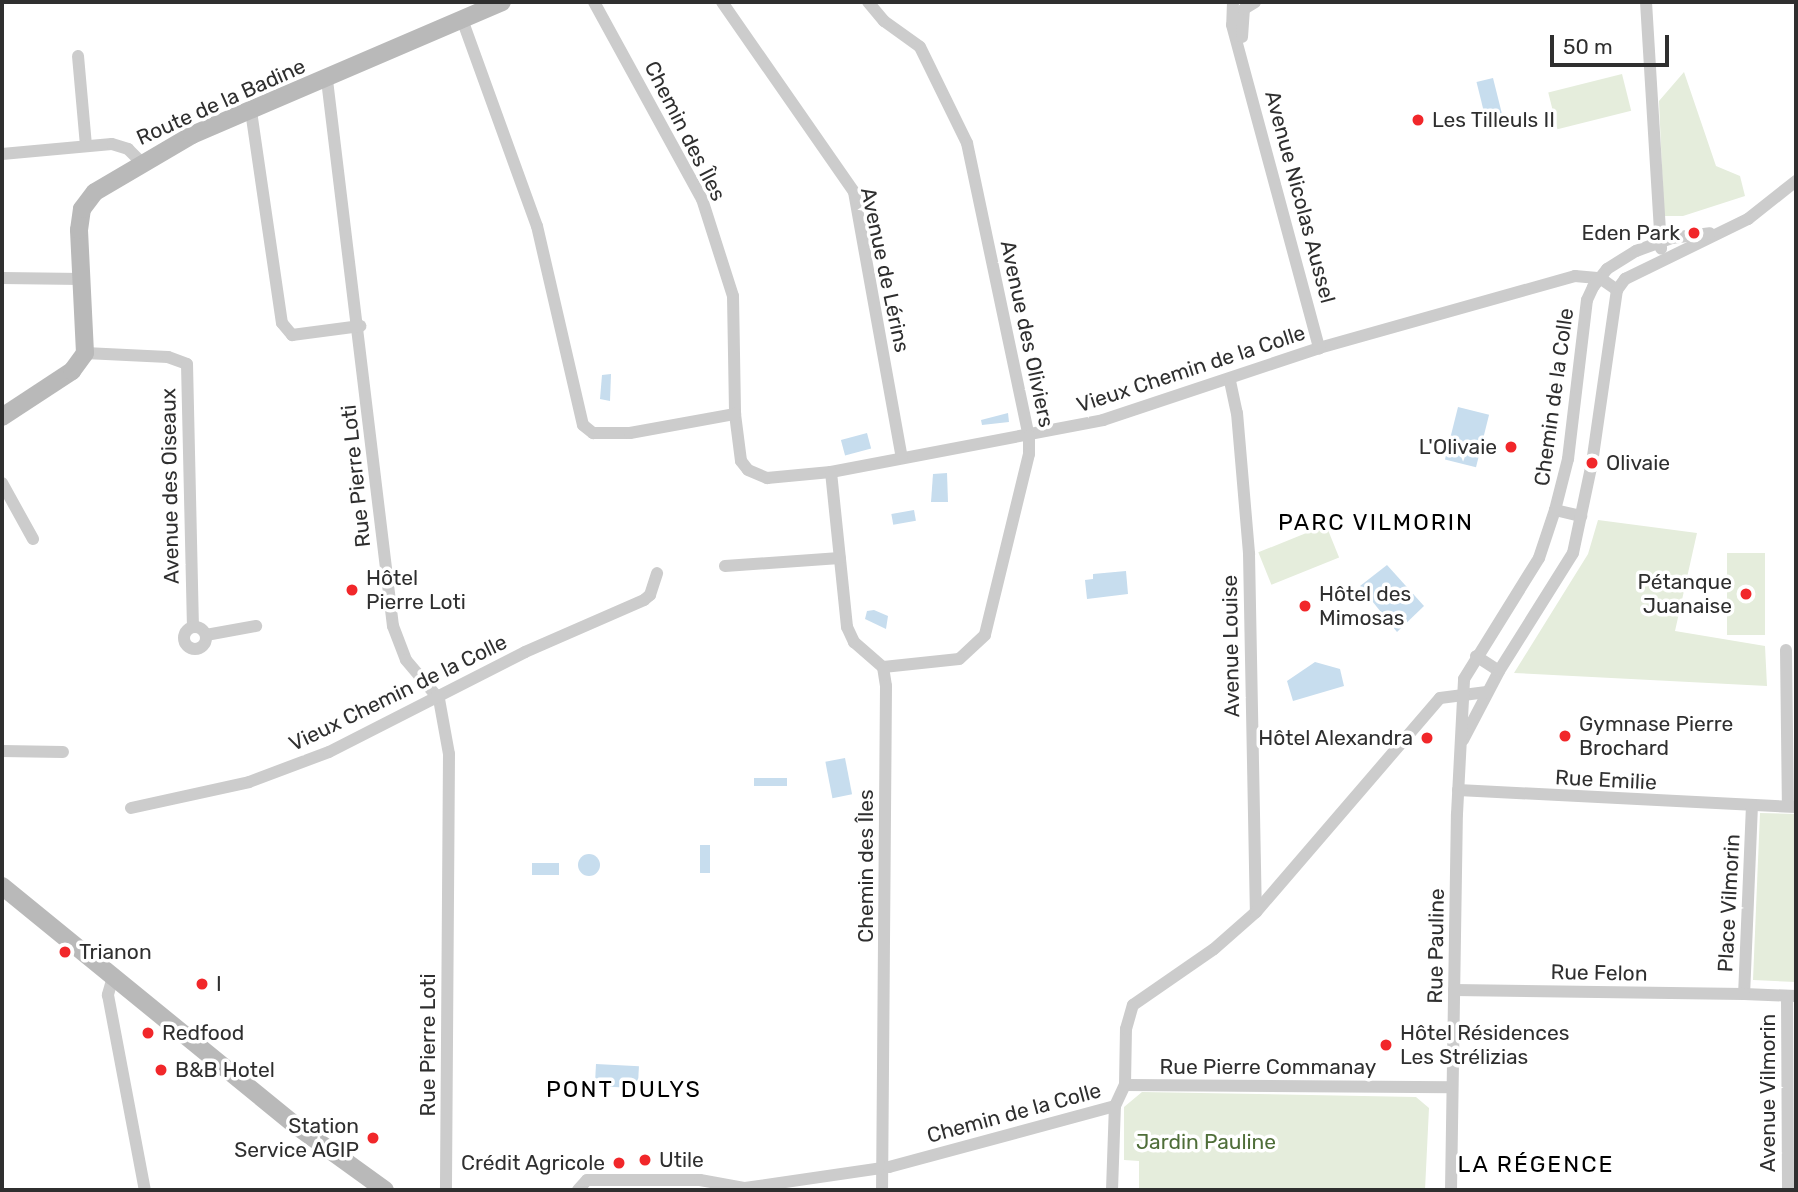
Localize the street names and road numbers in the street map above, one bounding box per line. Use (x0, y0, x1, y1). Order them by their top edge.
street label: Route de la Badine (133, 53, 309, 151)
street label: Chemin des Îles (639, 57, 731, 205)
street label: Avenue Nicolas Aussel (1259, 88, 1341, 306)
street label: Avenue de Lérins (855, 185, 915, 355)
street label: Avenue des Oliviers (995, 238, 1059, 430)
street label: Chemin de la Colle (1529, 306, 1579, 488)
street label: Vieux Chemin de la Colle (1073, 320, 1309, 418)
street label: Avenue des Oiseaux (156, 388, 184, 584)
street label: Rue Pierre Loti (336, 404, 376, 548)
street label: Avenue Louise (1217, 575, 1245, 717)
street label: Vieux Chemin de la Colle (285, 629, 511, 757)
street label: Rue Emilie (1555, 765, 1657, 795)
street label: Chemin des Îles (853, 789, 879, 943)
street label: Place Vilmorin (1713, 833, 1745, 973)
street label: Rue Pauline (1422, 888, 1450, 1004)
street label: Rue Felon (1550, 960, 1648, 986)
street label: Rue Pierre Loti (415, 973, 441, 1117)
street label: Avenue Vilmorin (1755, 1013, 1781, 1173)
street label: Rue Pierre Commanay (1160, 1054, 1376, 1080)
street label: Chemin de la Colle (924, 1078, 1104, 1148)

